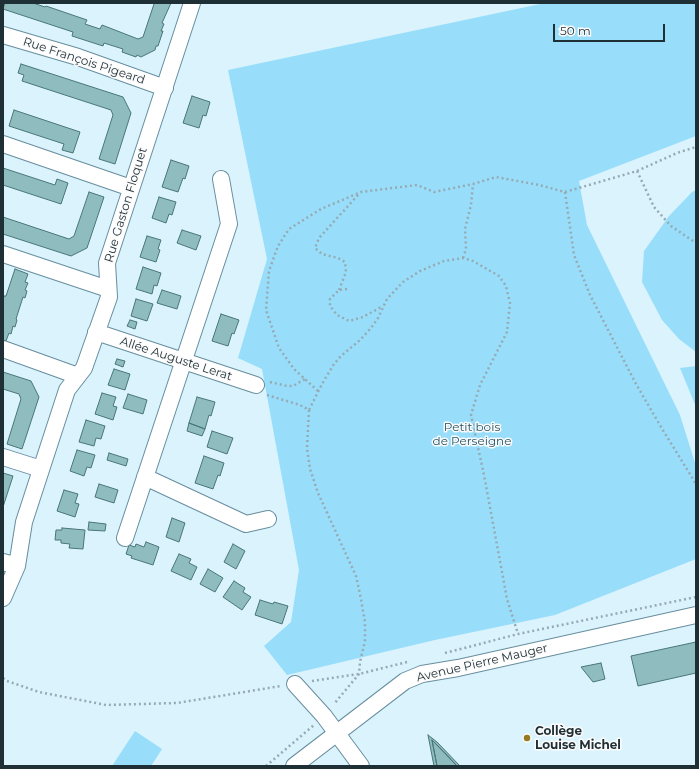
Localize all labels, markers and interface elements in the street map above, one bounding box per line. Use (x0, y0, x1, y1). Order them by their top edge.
scale bar (555, 16, 667, 42)
text: 50 m (560, 23, 591, 38)
street label: Rue François Pigeard (21, 34, 147, 88)
street label: Rue Gaston Floquet (102, 146, 150, 264)
street label: Allée Auguste Lerat (118, 334, 234, 384)
park label: Petit bois de Perseigne (433, 420, 511, 448)
street label: Avenue Pierre Mauger (415, 641, 549, 685)
place label: Collège Louise Michel (535, 724, 621, 752)
marker: Collège Louise Michel (522, 733, 532, 743)

